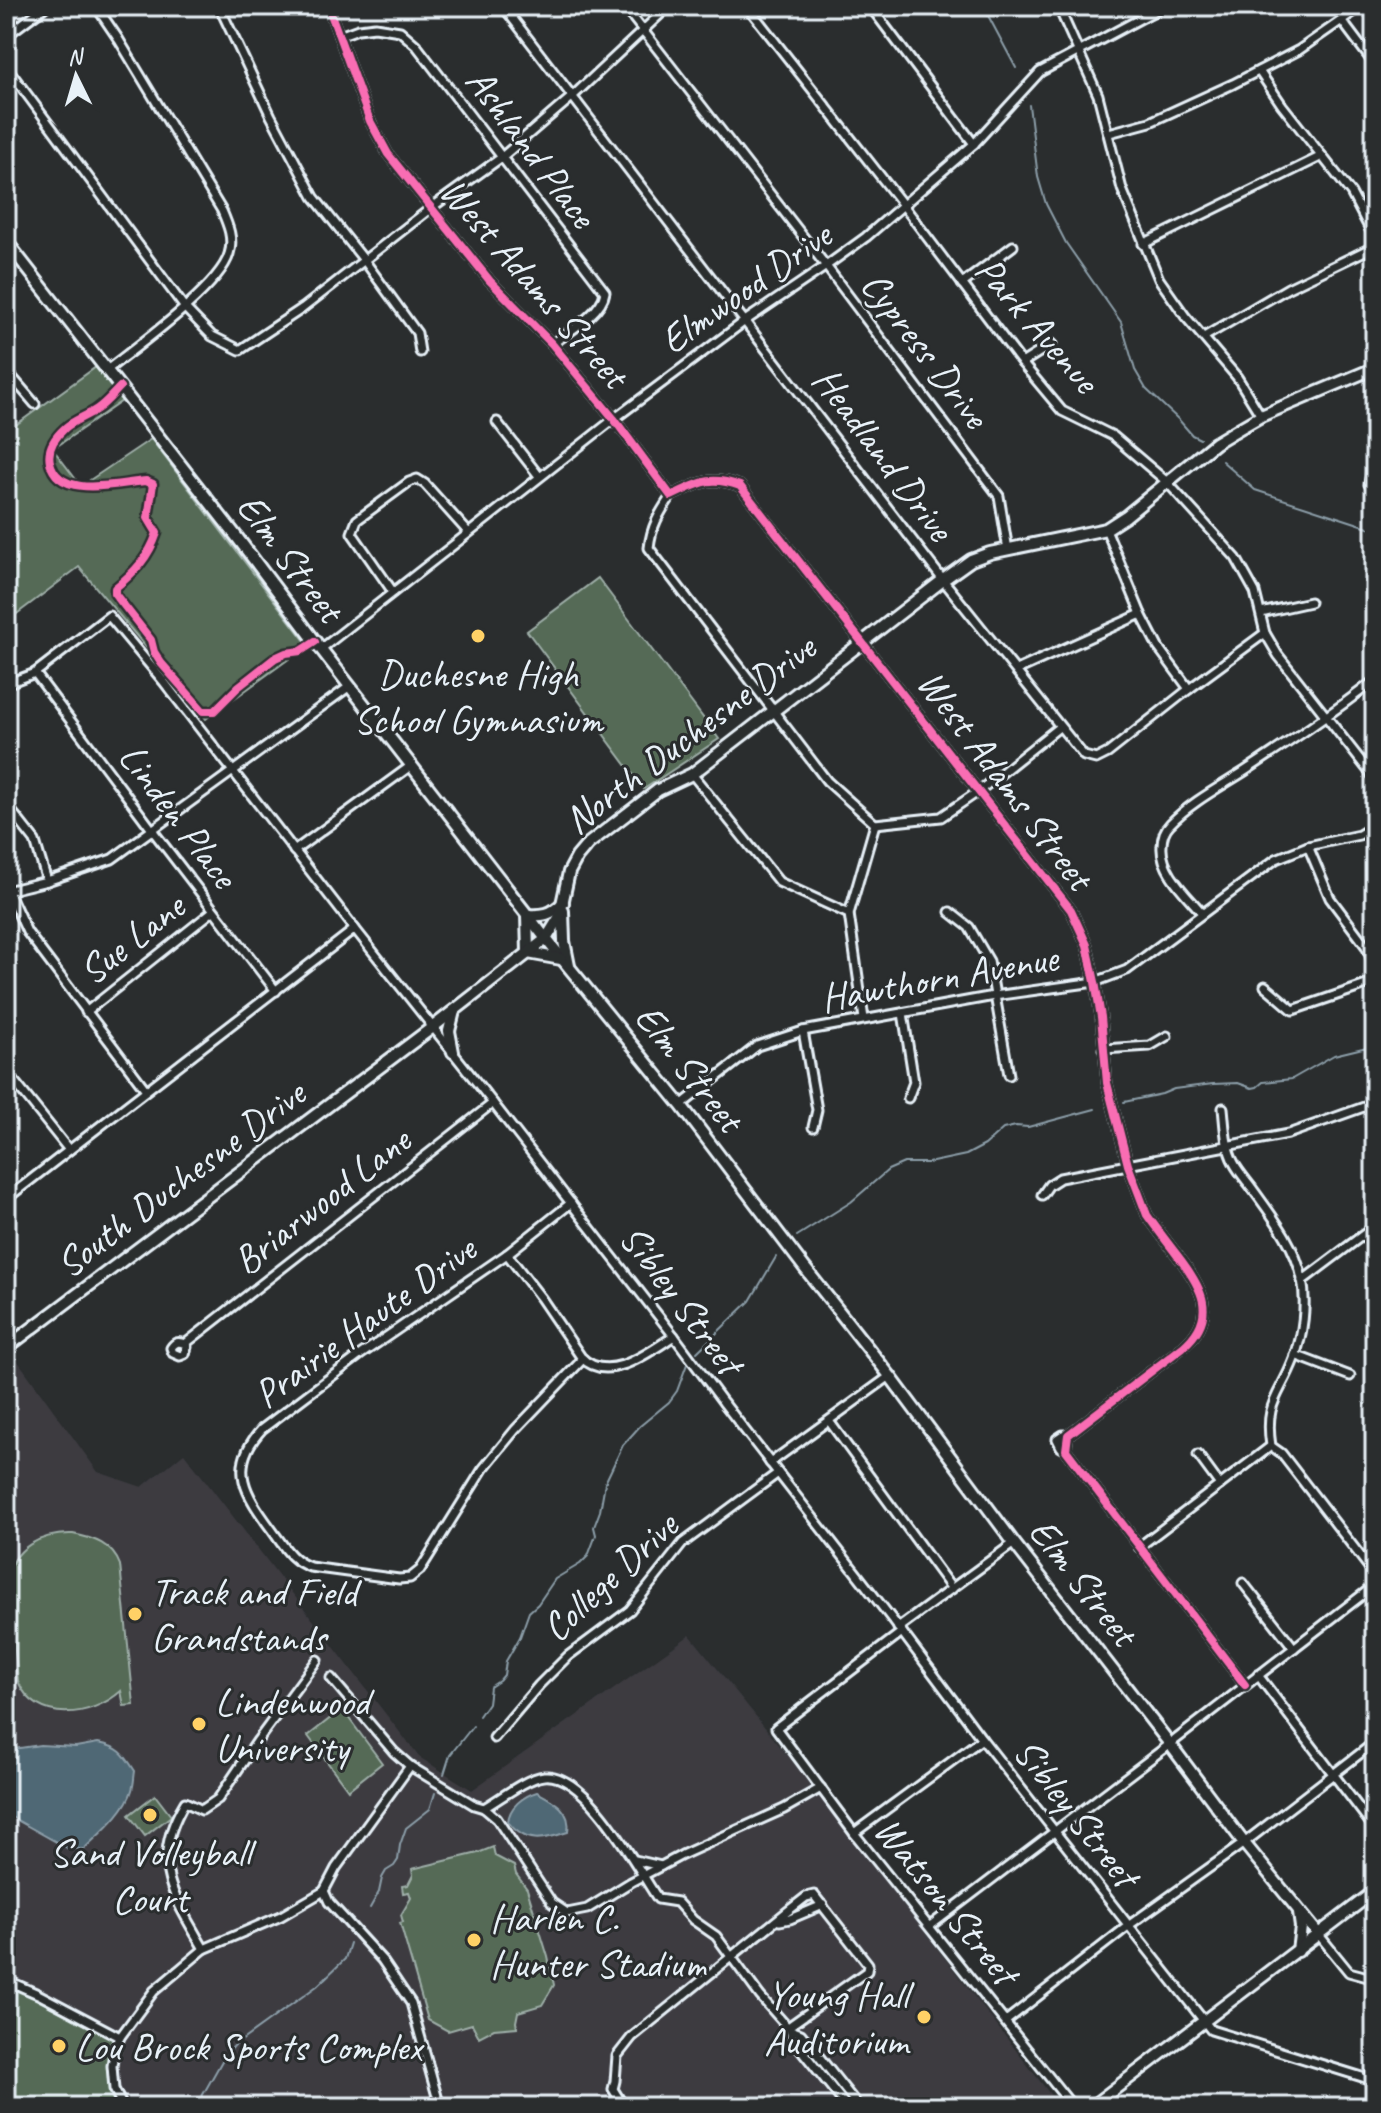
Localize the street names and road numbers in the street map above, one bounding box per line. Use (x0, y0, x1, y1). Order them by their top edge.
street label: Ashland Place (455, 58, 609, 240)
street label: West Adams Street (429, 167, 642, 401)
street label: Elmwood Drive (650, 209, 843, 365)
street label: Park Avenue (964, 246, 1112, 406)
street label: Cypress Drive (850, 261, 1002, 440)
street label: Headland Drive (802, 357, 967, 553)
street label: Elm Street (226, 483, 357, 635)
street label: North Duchesne Drive (554, 621, 828, 845)
street label: West Adams Street (906, 660, 1106, 903)
street label: Linden Place (108, 733, 251, 900)
street label: Sue Lane (69, 880, 197, 996)
street label: Hawthorn Avenue (817, 932, 1064, 1023)
street label: Elm Street (624, 994, 757, 1144)
street label: South Duchesne Drive (46, 1067, 318, 1289)
street label: Briarwood Lane (223, 1114, 423, 1286)
street label: Sibley Street (608, 1215, 757, 1389)
street label: Prairie Haute Drive (244, 1223, 488, 1419)
street label: College Drive (531, 1499, 690, 1652)
street label: Elm Street (1018, 1508, 1151, 1658)
street label: Sibley Street (1003, 1728, 1153, 1902)
street label: Watson Street (863, 1806, 1033, 1999)

